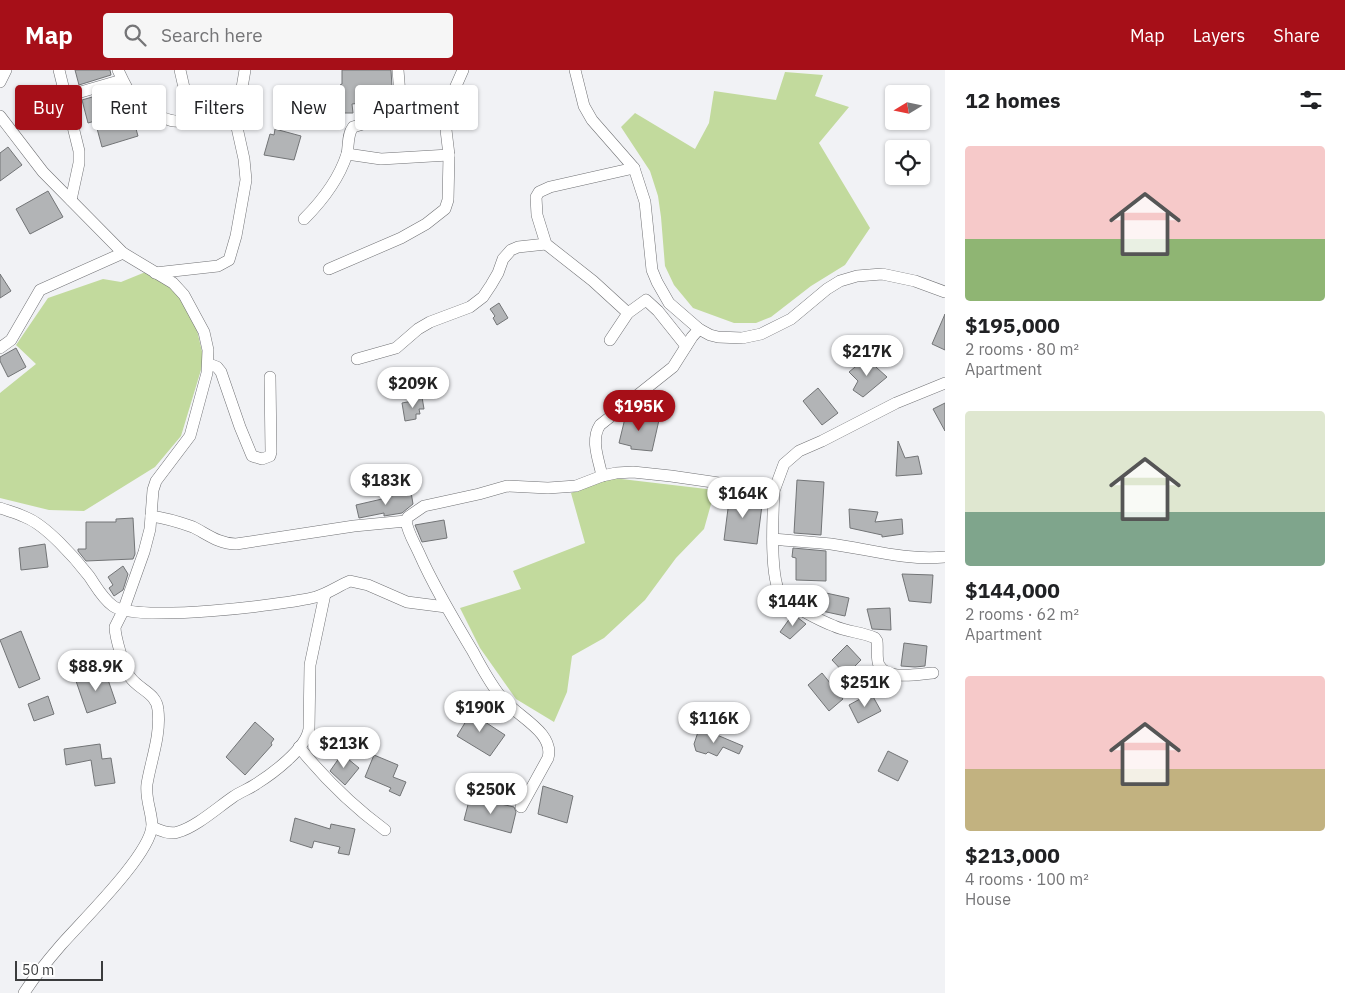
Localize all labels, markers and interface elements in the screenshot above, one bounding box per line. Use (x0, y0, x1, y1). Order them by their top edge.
search box (103, 13, 453, 58)
text: Map (25, 19, 73, 51)
icon: search (121, 21, 149, 49)
text: Search here (161, 23, 263, 47)
text: Map (1130, 24, 1165, 47)
text: Layers (1193, 24, 1245, 47)
text: Share (1273, 24, 1320, 47)
chip: Buy (15, 85, 82, 130)
chip: Rent (92, 85, 166, 130)
chip: Filters (176, 85, 263, 130)
chip: New (273, 85, 345, 130)
chip: Apartment (355, 85, 478, 130)
north arrow (885, 85, 930, 130)
map controls (885, 85, 930, 185)
text: 12 homes (965, 86, 1061, 114)
icon: filters (1297, 86, 1325, 114)
button: locate (885, 140, 930, 185)
icon: home (1100, 179, 1190, 269)
text: $195,000 (965, 311, 1060, 339)
pin: $217K (832, 334, 902, 377)
text: 2 rooms · 80 m² (965, 339, 1079, 359)
text: $217K (842, 341, 892, 361)
text: Apartment (965, 359, 1042, 379)
pin: $209K (378, 366, 448, 409)
text: $209K (388, 373, 438, 393)
pin: $195K (604, 390, 674, 432)
text: $195K (614, 396, 664, 416)
icon: home (1100, 444, 1190, 534)
pin: $183K (351, 464, 421, 506)
text: $183K (361, 470, 411, 490)
pin: $164K (708, 476, 778, 519)
text: $164K (718, 483, 768, 503)
text: $144,000 (965, 576, 1060, 604)
pin: $144K (758, 584, 828, 627)
text: $144K (768, 591, 818, 611)
text: 2 rooms · 62 m² (965, 604, 1079, 624)
text: Apartment (965, 624, 1042, 644)
pin: $88.9K (55, 650, 137, 692)
text: $88.9K (69, 656, 123, 676)
pin: $251K (830, 666, 900, 708)
text: $251K (840, 672, 890, 692)
pin: $190K (445, 690, 515, 733)
text: $190K (455, 697, 505, 717)
pin: $116K (679, 702, 749, 744)
text: $116K (689, 708, 739, 728)
icon: home (1100, 709, 1190, 799)
pin: $213K (309, 726, 379, 769)
text: $213K (319, 733, 369, 753)
pin: $250K (456, 772, 526, 815)
text: $250K (466, 779, 516, 799)
text: $213,000 (965, 841, 1060, 869)
text: 4 rooms · 100 m² (965, 869, 1089, 889)
text: House (965, 889, 1011, 909)
scale bar (15, 958, 102, 981)
text: 50 m (22, 961, 54, 979)

